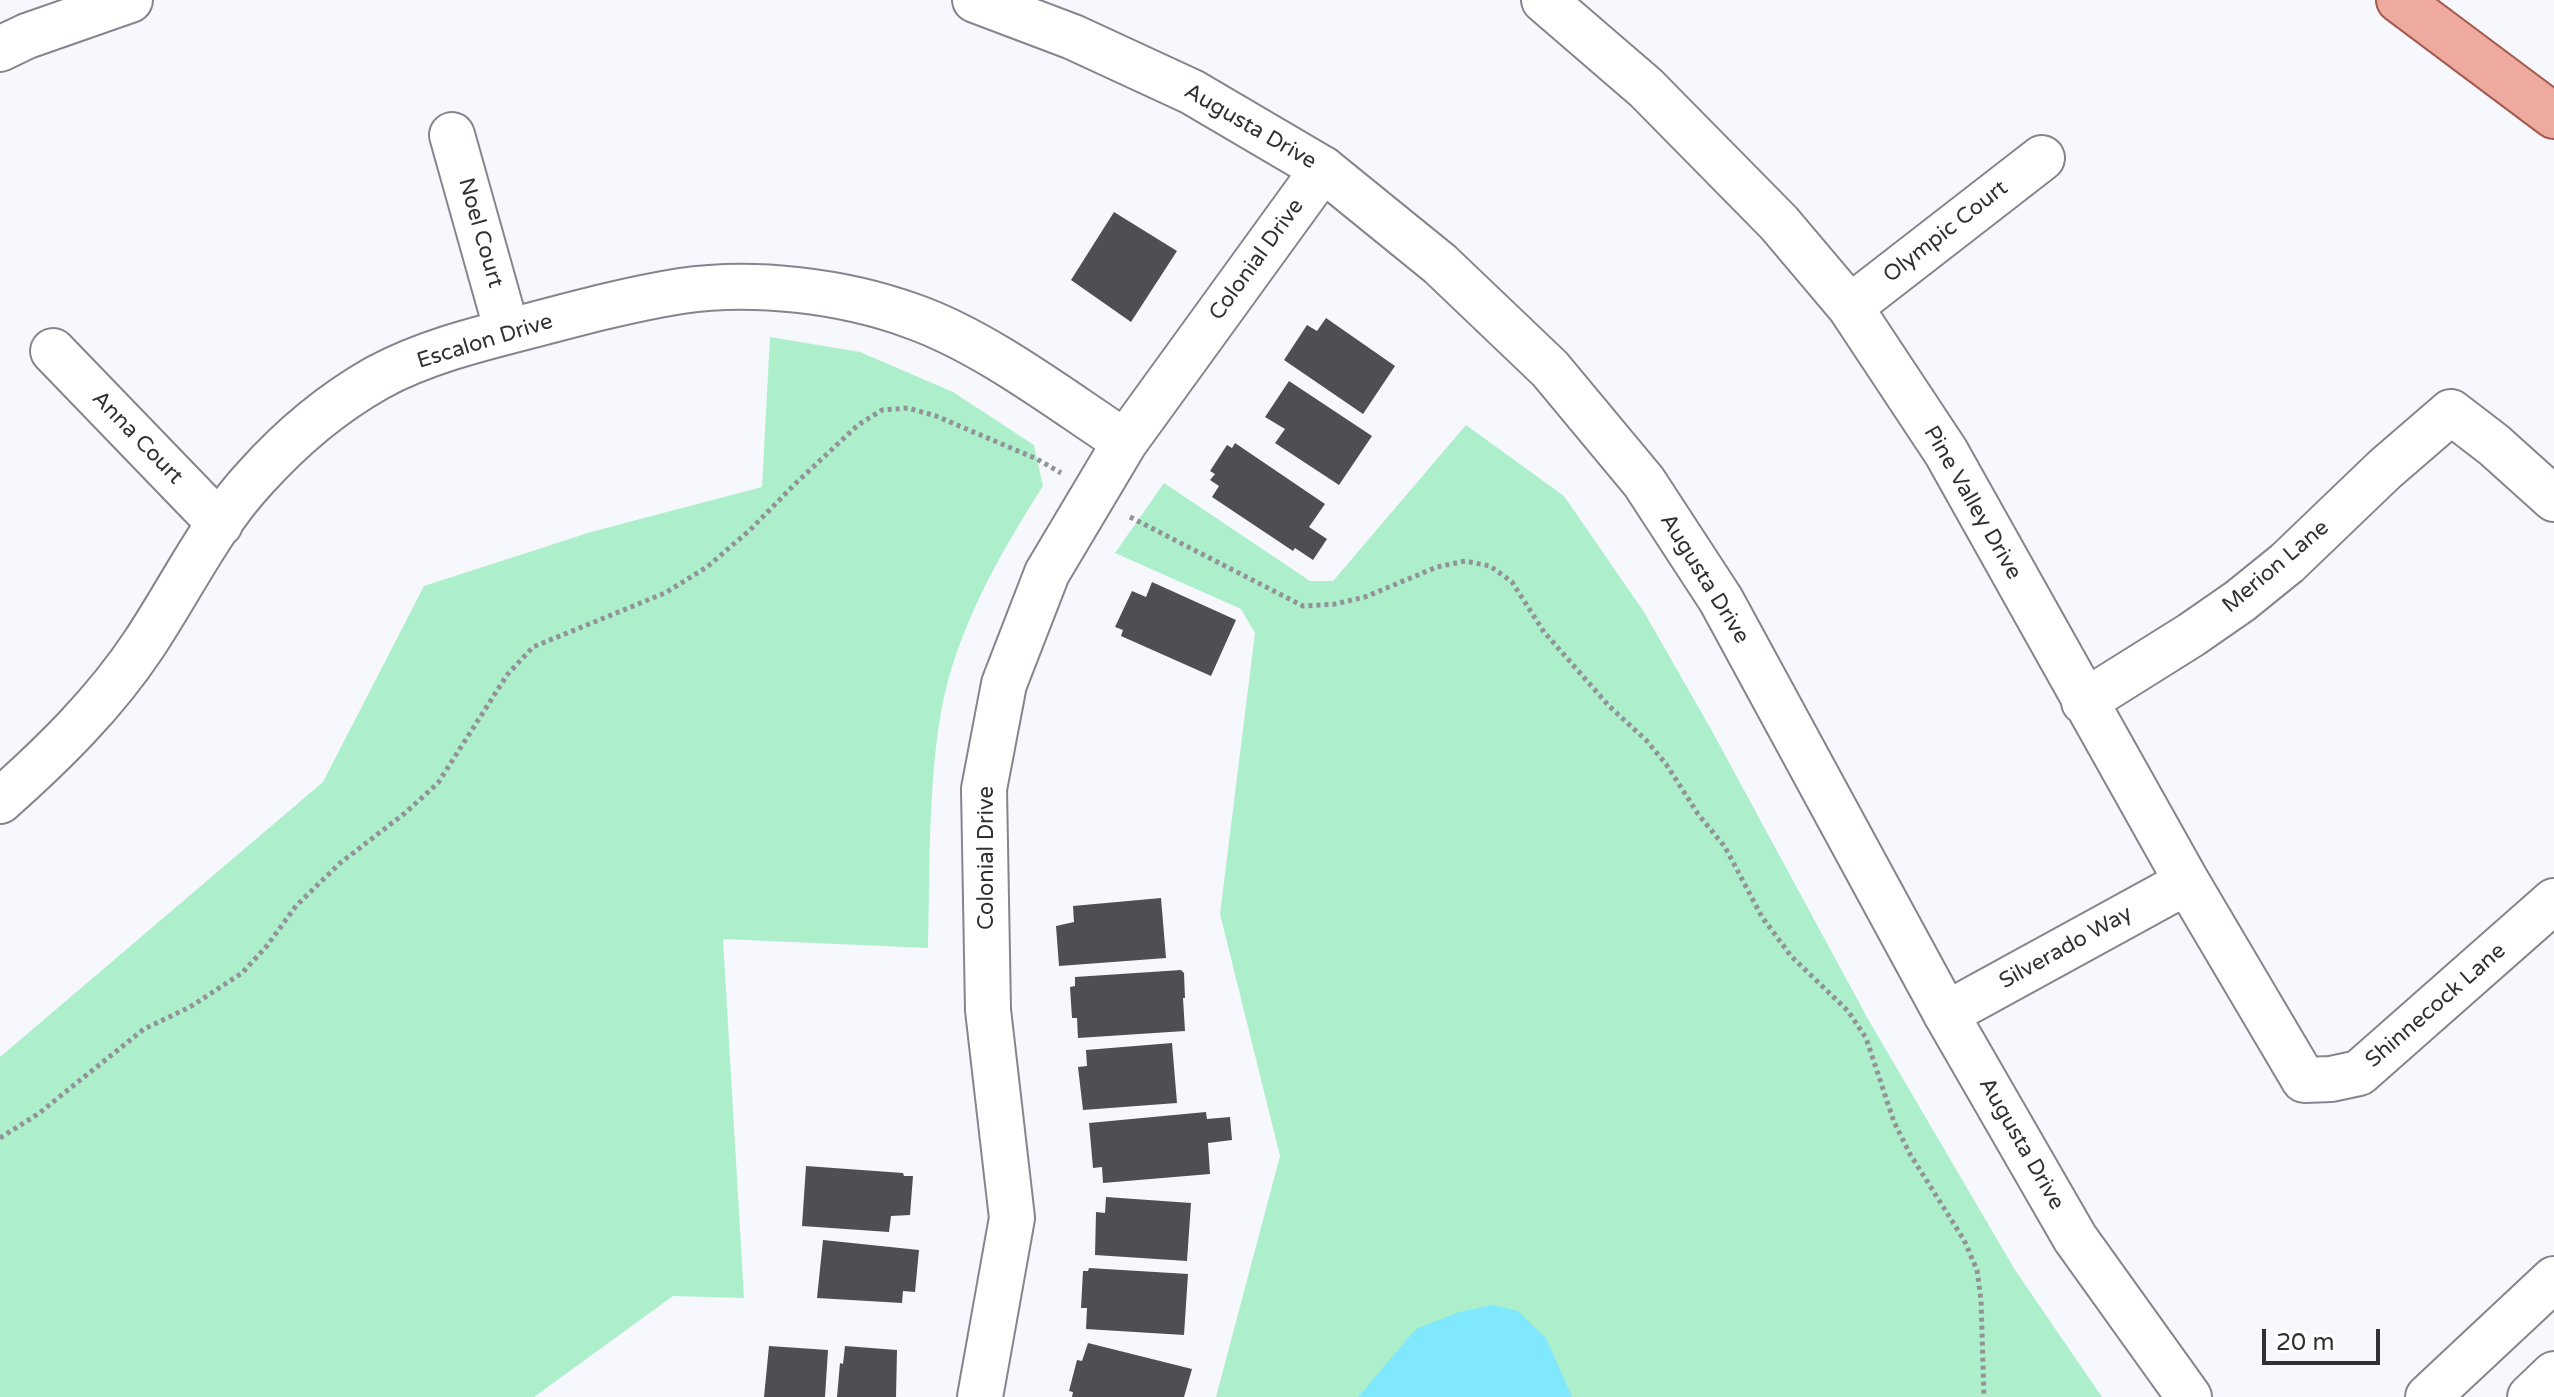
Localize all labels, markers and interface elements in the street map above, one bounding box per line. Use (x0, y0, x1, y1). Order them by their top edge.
street label: Augusta Drive (1179, 79, 1321, 175)
street label: Noel Court (452, 175, 508, 291)
street label: Olympic Court (1879, 175, 2013, 289)
street label: Colonial Drive (1204, 194, 1310, 326)
street label: Escalon Drive (414, 309, 556, 375)
street label: Anna Court (86, 386, 188, 490)
street label: Pine Valley Drive (1917, 421, 2027, 585)
street label: Augusta Drive (1654, 509, 1754, 649)
street label: Merion Lane (2217, 515, 2335, 619)
street label: Colonial Drive (974, 786, 1000, 930)
street label: Silverado Way (1995, 901, 2137, 995)
street label: Shinnecock Lane (2361, 938, 2511, 1074)
street label: Augusta Drive (1973, 1073, 2069, 1215)
scale bar (2266, 1313, 2384, 1363)
text: 20 m (2276, 1328, 2334, 1357)

